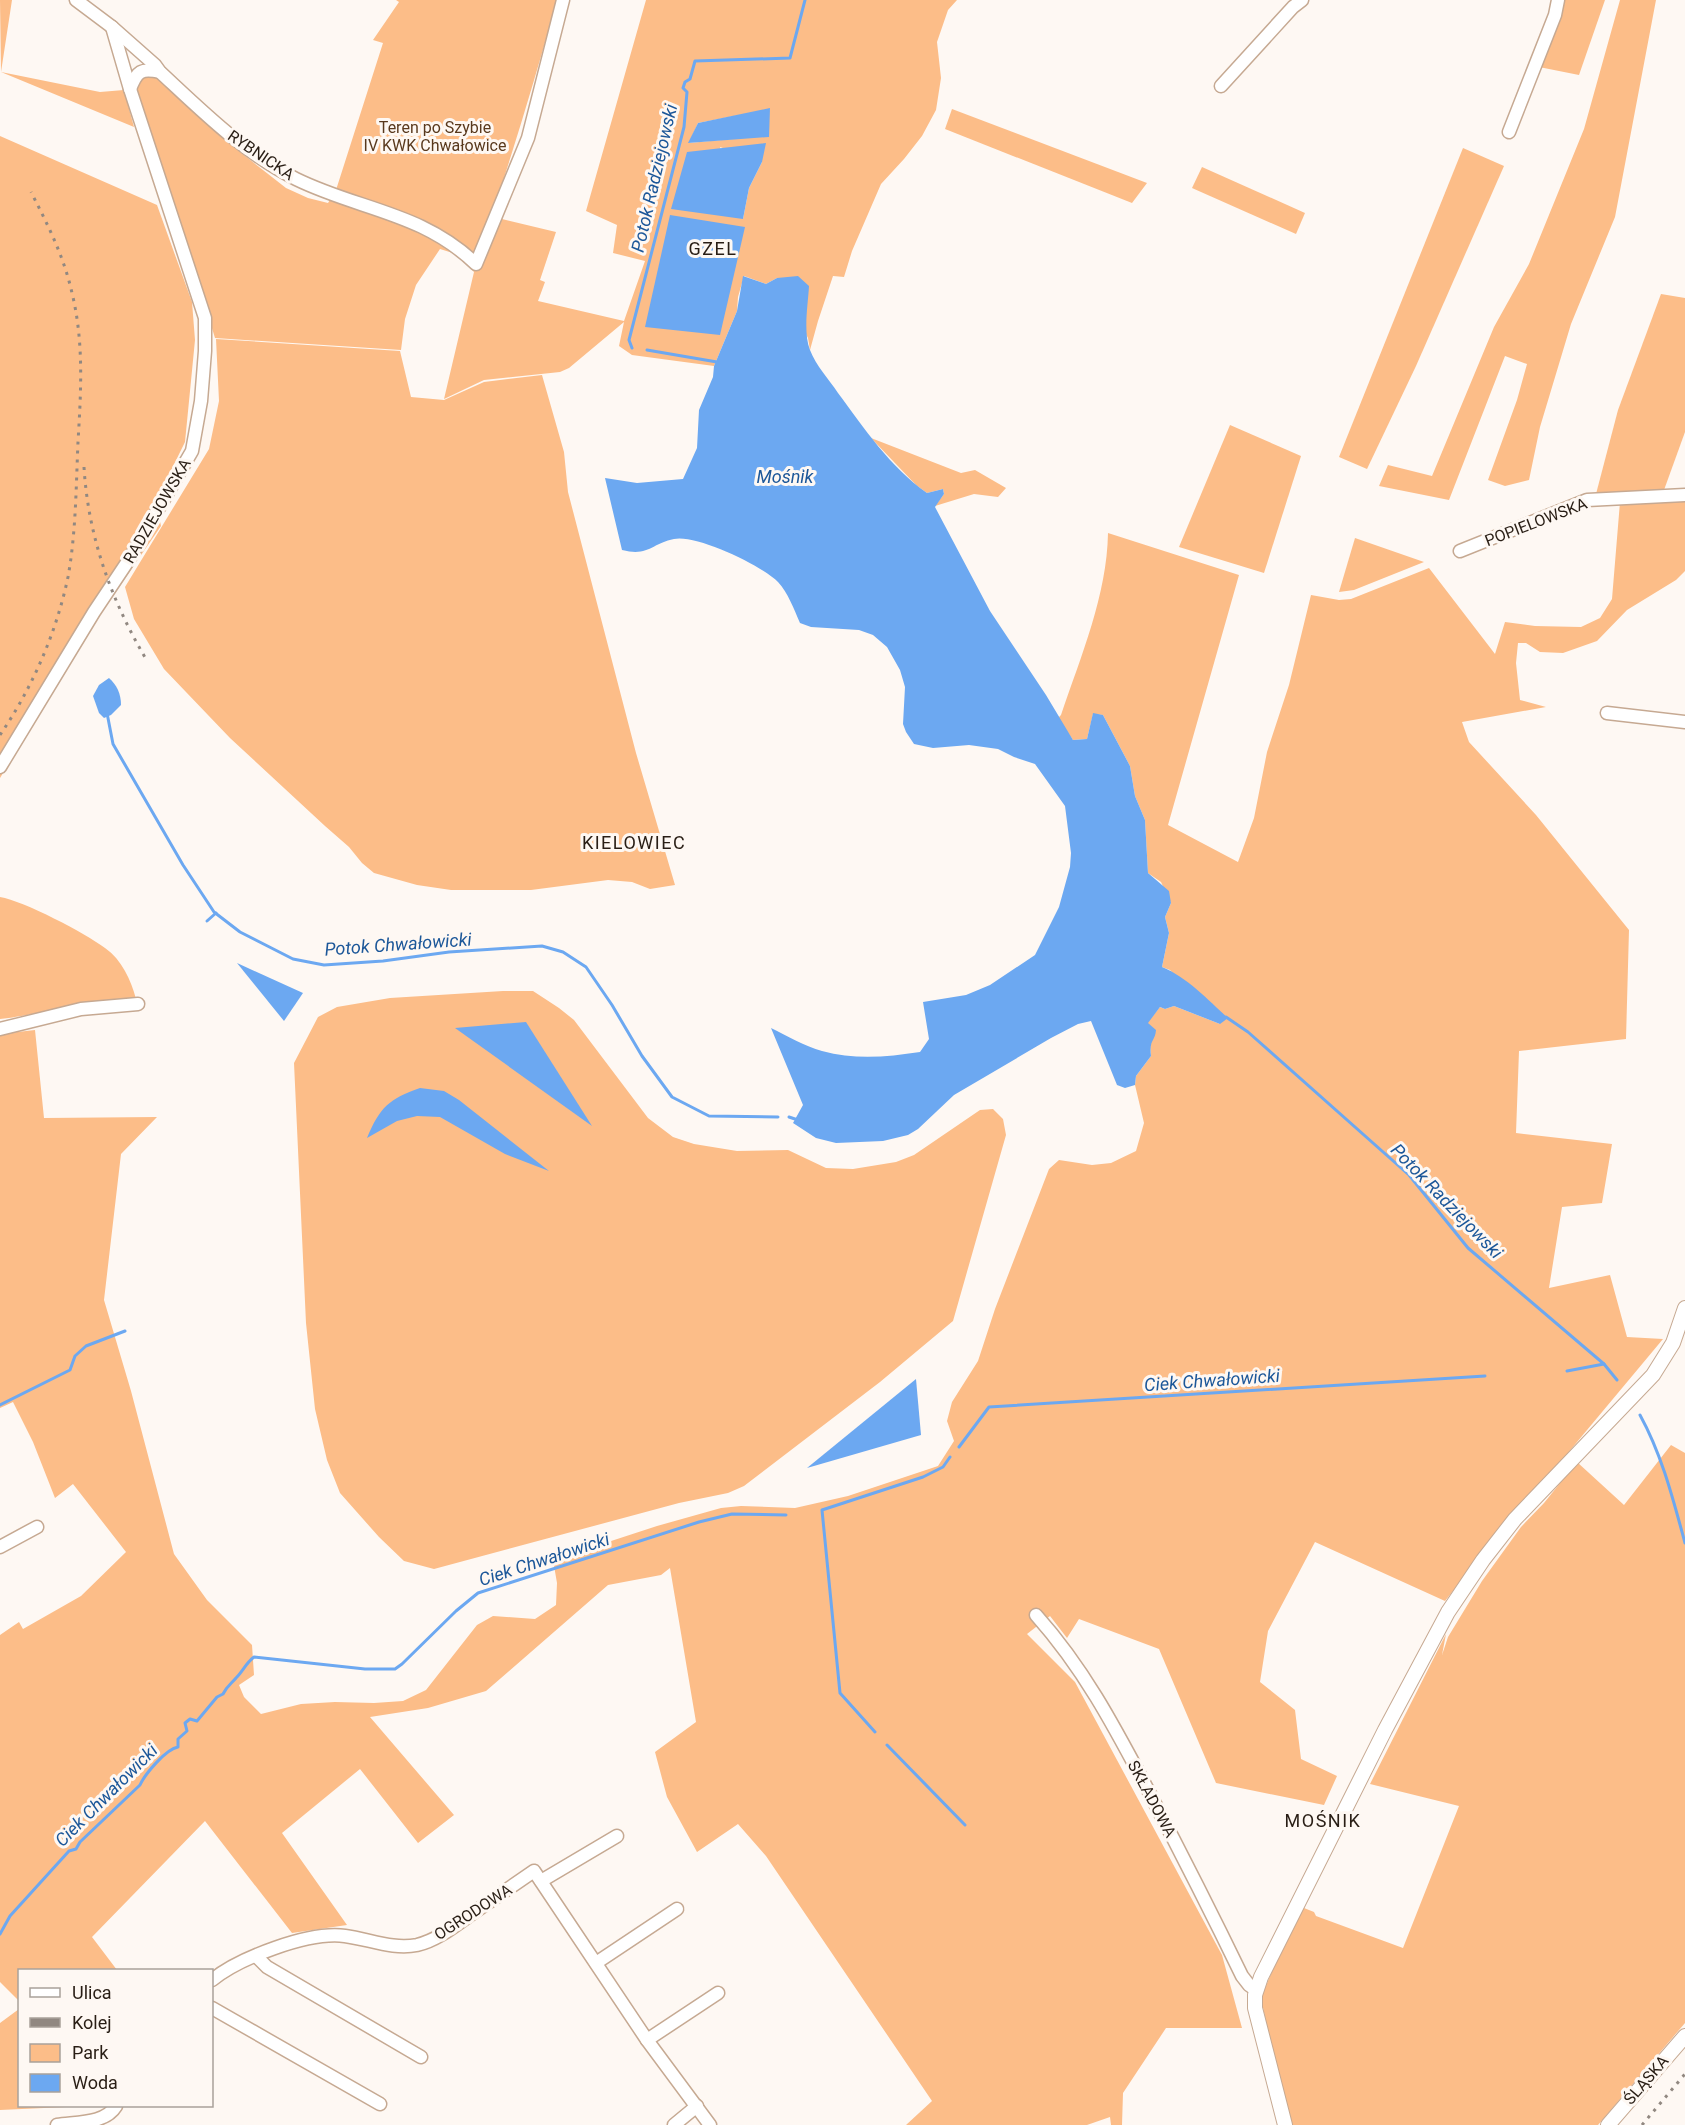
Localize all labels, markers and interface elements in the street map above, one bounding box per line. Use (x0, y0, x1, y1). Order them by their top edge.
water label: Potok Radziejowski (627, 101, 681, 254)
park label: Teren po Szybie IV KWK Chwałowice (364, 118, 506, 155)
street label: RYBNICKA (224, 126, 298, 184)
district label: GZEL (689, 238, 737, 259)
street label: RADZIEJOWSKA (119, 455, 195, 567)
water label: Mośnik (757, 466, 815, 487)
street label: POPIELOWSKA (1482, 494, 1590, 550)
district label: KIELOWIEC (582, 832, 686, 853)
water label: Potok Chwałowicki (324, 928, 473, 960)
water label: Potok Radziejowski (1387, 1139, 1508, 1263)
water label: Ciek Chwałowicki (1143, 1365, 1281, 1395)
water label: Ciek Chwałowicki (476, 1528, 613, 1590)
water label: Ciek Chwałowicki (50, 1739, 162, 1851)
street label: SKŁADOWA (1124, 1757, 1180, 1841)
district label: MOŚNIK (1285, 1810, 1361, 1831)
street label: OGRODOWA (431, 1880, 516, 1944)
legend (18, 1969, 213, 2107)
text: Ulica (72, 1982, 112, 2003)
text: Kolej (72, 2012, 112, 2033)
text: Park (72, 2042, 109, 2063)
street label: ŚLĄSKA (1619, 2051, 1673, 2108)
text: Woda (72, 2072, 118, 2093)

